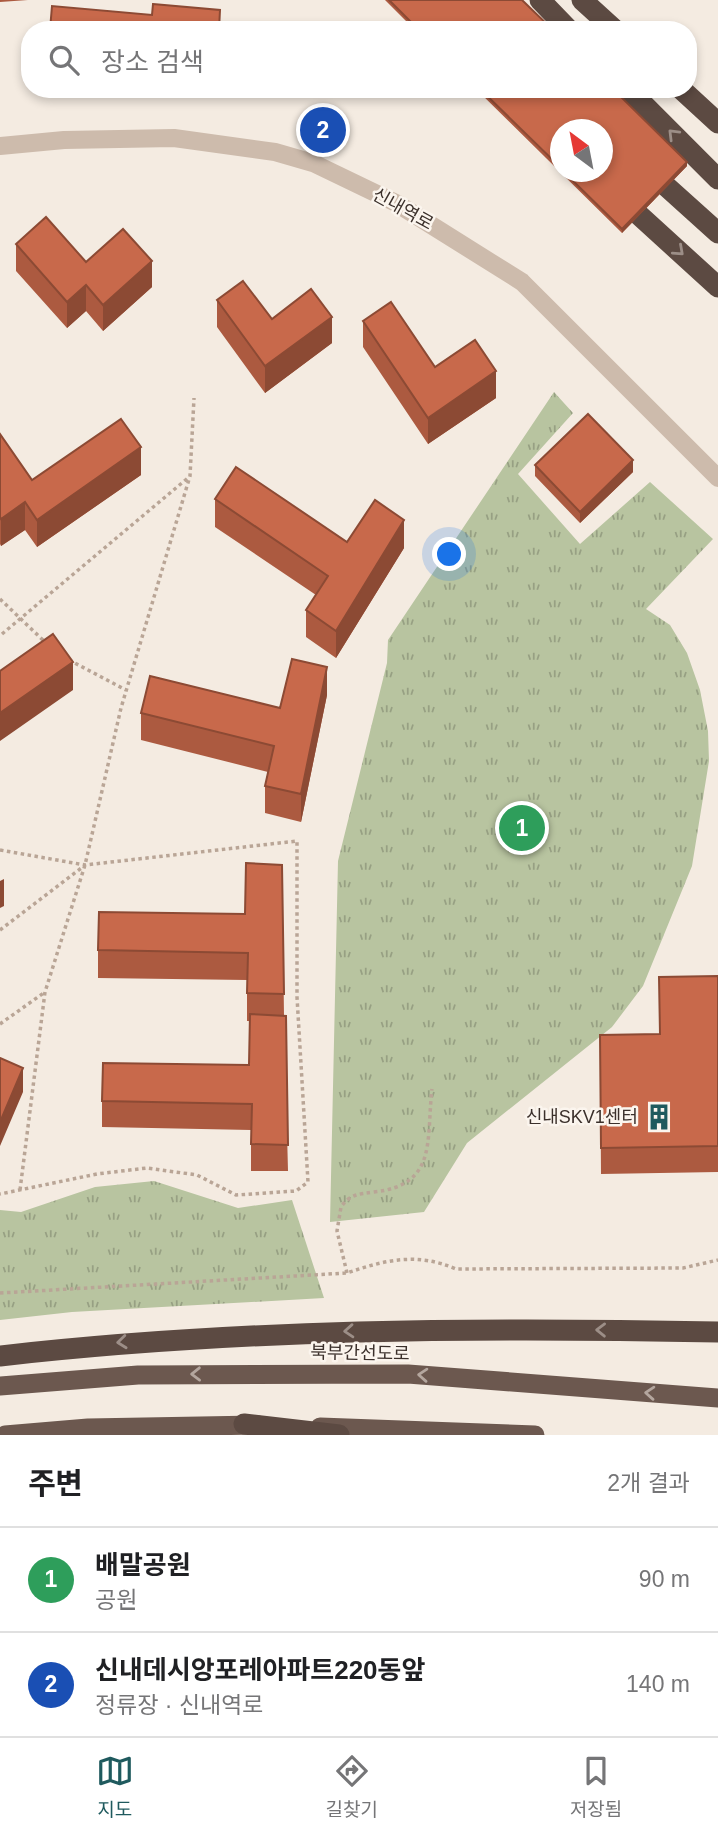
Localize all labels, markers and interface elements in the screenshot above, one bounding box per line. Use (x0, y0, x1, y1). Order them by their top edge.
search box (21, 21, 697, 98)
icon: search (45, 41, 83, 79)
text: 장소 검색 (101, 47, 204, 77)
pin: 2 (300, 104, 346, 156)
north arrow (550, 119, 613, 182)
one-way arrow (669, 130, 682, 143)
street label: 신내역로 (369, 184, 437, 234)
one-way arrow (671, 243, 684, 256)
your location (432, 537, 466, 571)
pin: 1 (499, 802, 545, 854)
building icon: 신내SKV1센터 (644, 1102, 674, 1132)
place label: 신내SKV1센터 (526, 1107, 638, 1127)
one-way arrow (595, 1322, 606, 1337)
one-way arrow (343, 1323, 354, 1338)
one-way arrow (116, 1335, 127, 1350)
street label: 북부간선도로 (310, 1342, 410, 1364)
one-way arrow (190, 1366, 200, 1382)
one-way arrow (417, 1368, 428, 1383)
one-way arrow (644, 1386, 655, 1401)
text: 주변 (28, 1467, 83, 1500)
text: 2개 결과 (607, 1470, 690, 1496)
text: 배말공원 (95, 1550, 191, 1580)
text: 1 (45, 1566, 57, 1592)
text: 90 m (639, 1566, 690, 1592)
text: 공원 (95, 1587, 137, 1613)
text: 신내데시앙포레아파트220동앞 (95, 1655, 425, 1685)
text: 2 (45, 1671, 57, 1697)
text: 140 m (626, 1671, 690, 1697)
text: 정류장 · 신내역로 (95, 1692, 264, 1718)
tab: 지도 (96, 1752, 134, 1821)
tab: 길찾기 (326, 1752, 378, 1821)
tab: 저장됨 (570, 1752, 622, 1821)

